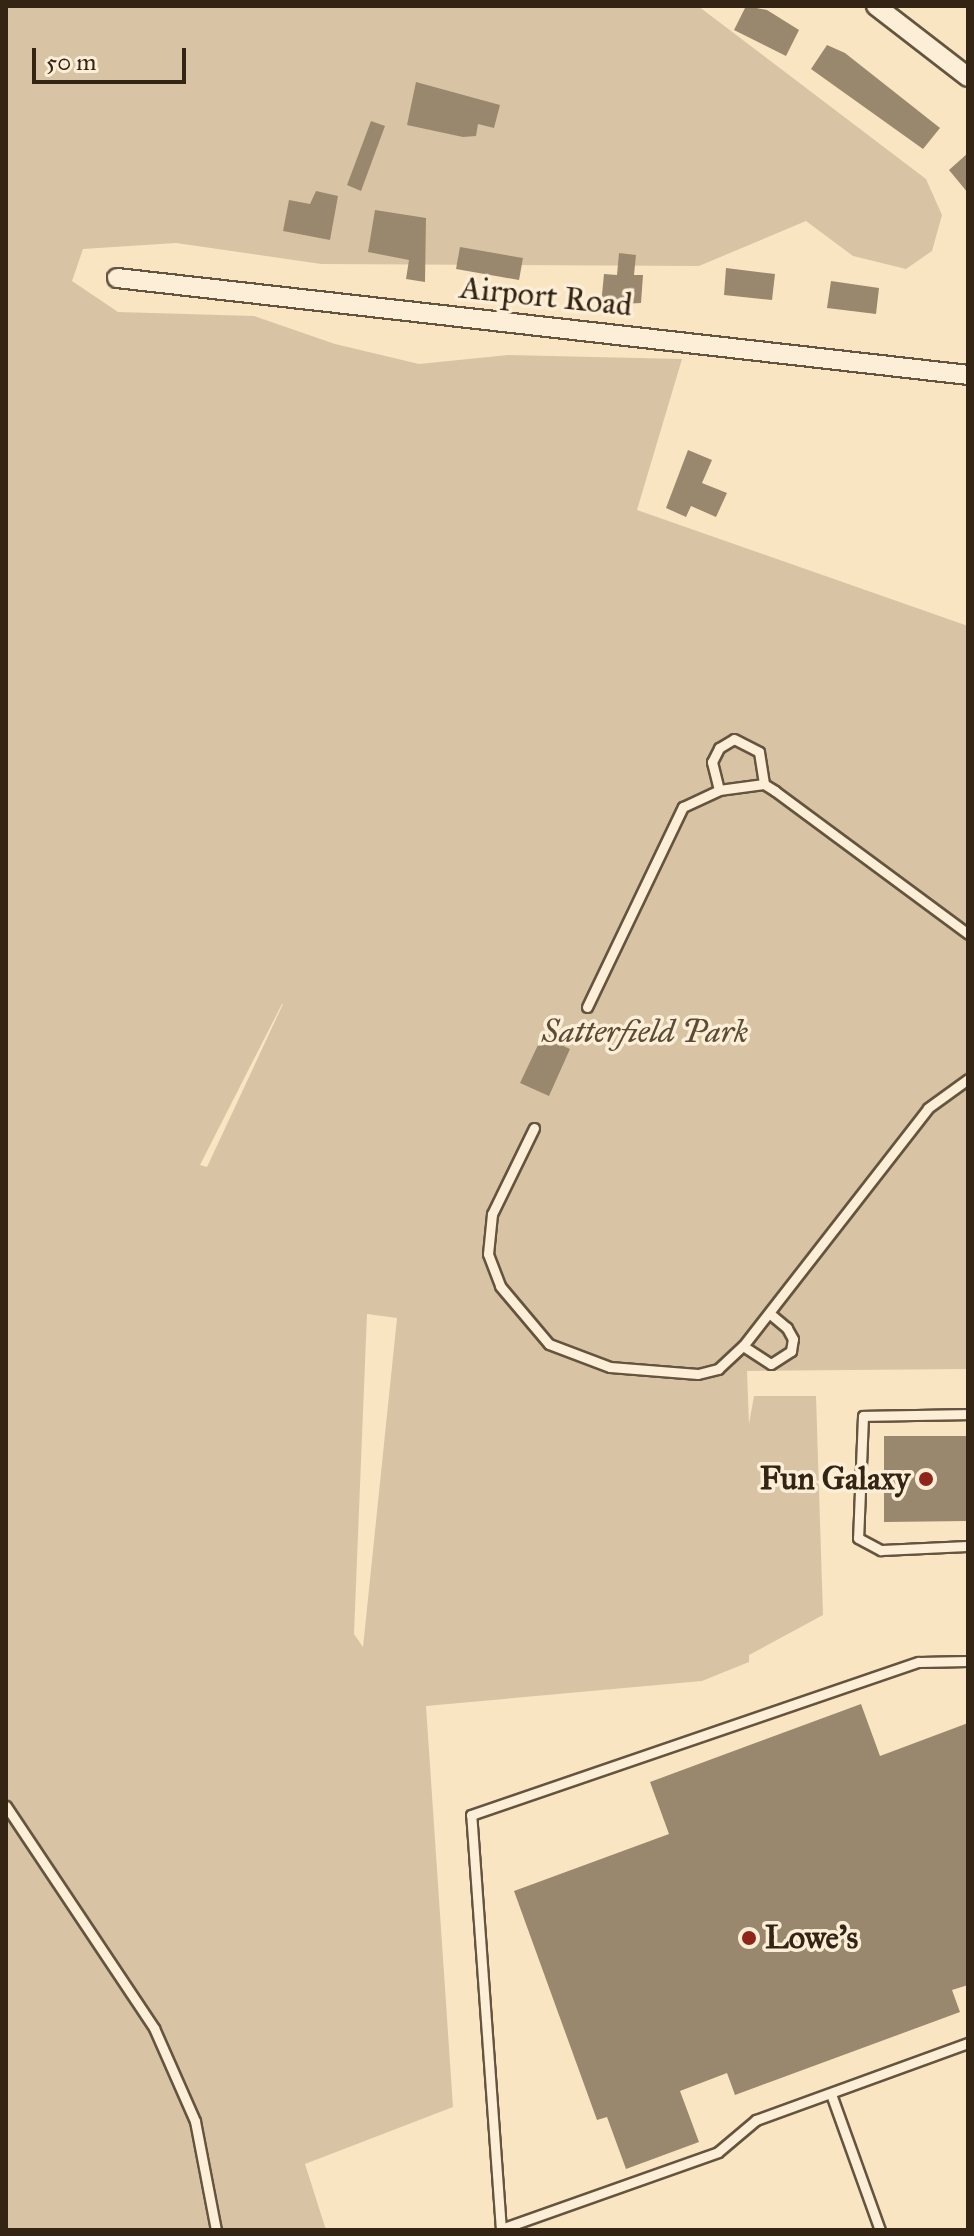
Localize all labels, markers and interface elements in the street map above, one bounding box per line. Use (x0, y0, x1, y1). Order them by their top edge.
scale bar (36, 32, 190, 82)
text: 50 m (46, 47, 96, 77)
street label: Airport Road (458, 269, 634, 325)
park label: Satterfield Park (542, 1013, 748, 1051)
place label: Fun Galaxy (760, 1460, 910, 1498)
marker: Fun Galaxy (917, 1470, 935, 1488)
place label: Lowe's (765, 1919, 858, 1957)
marker: Lowe's (740, 1929, 758, 1947)

